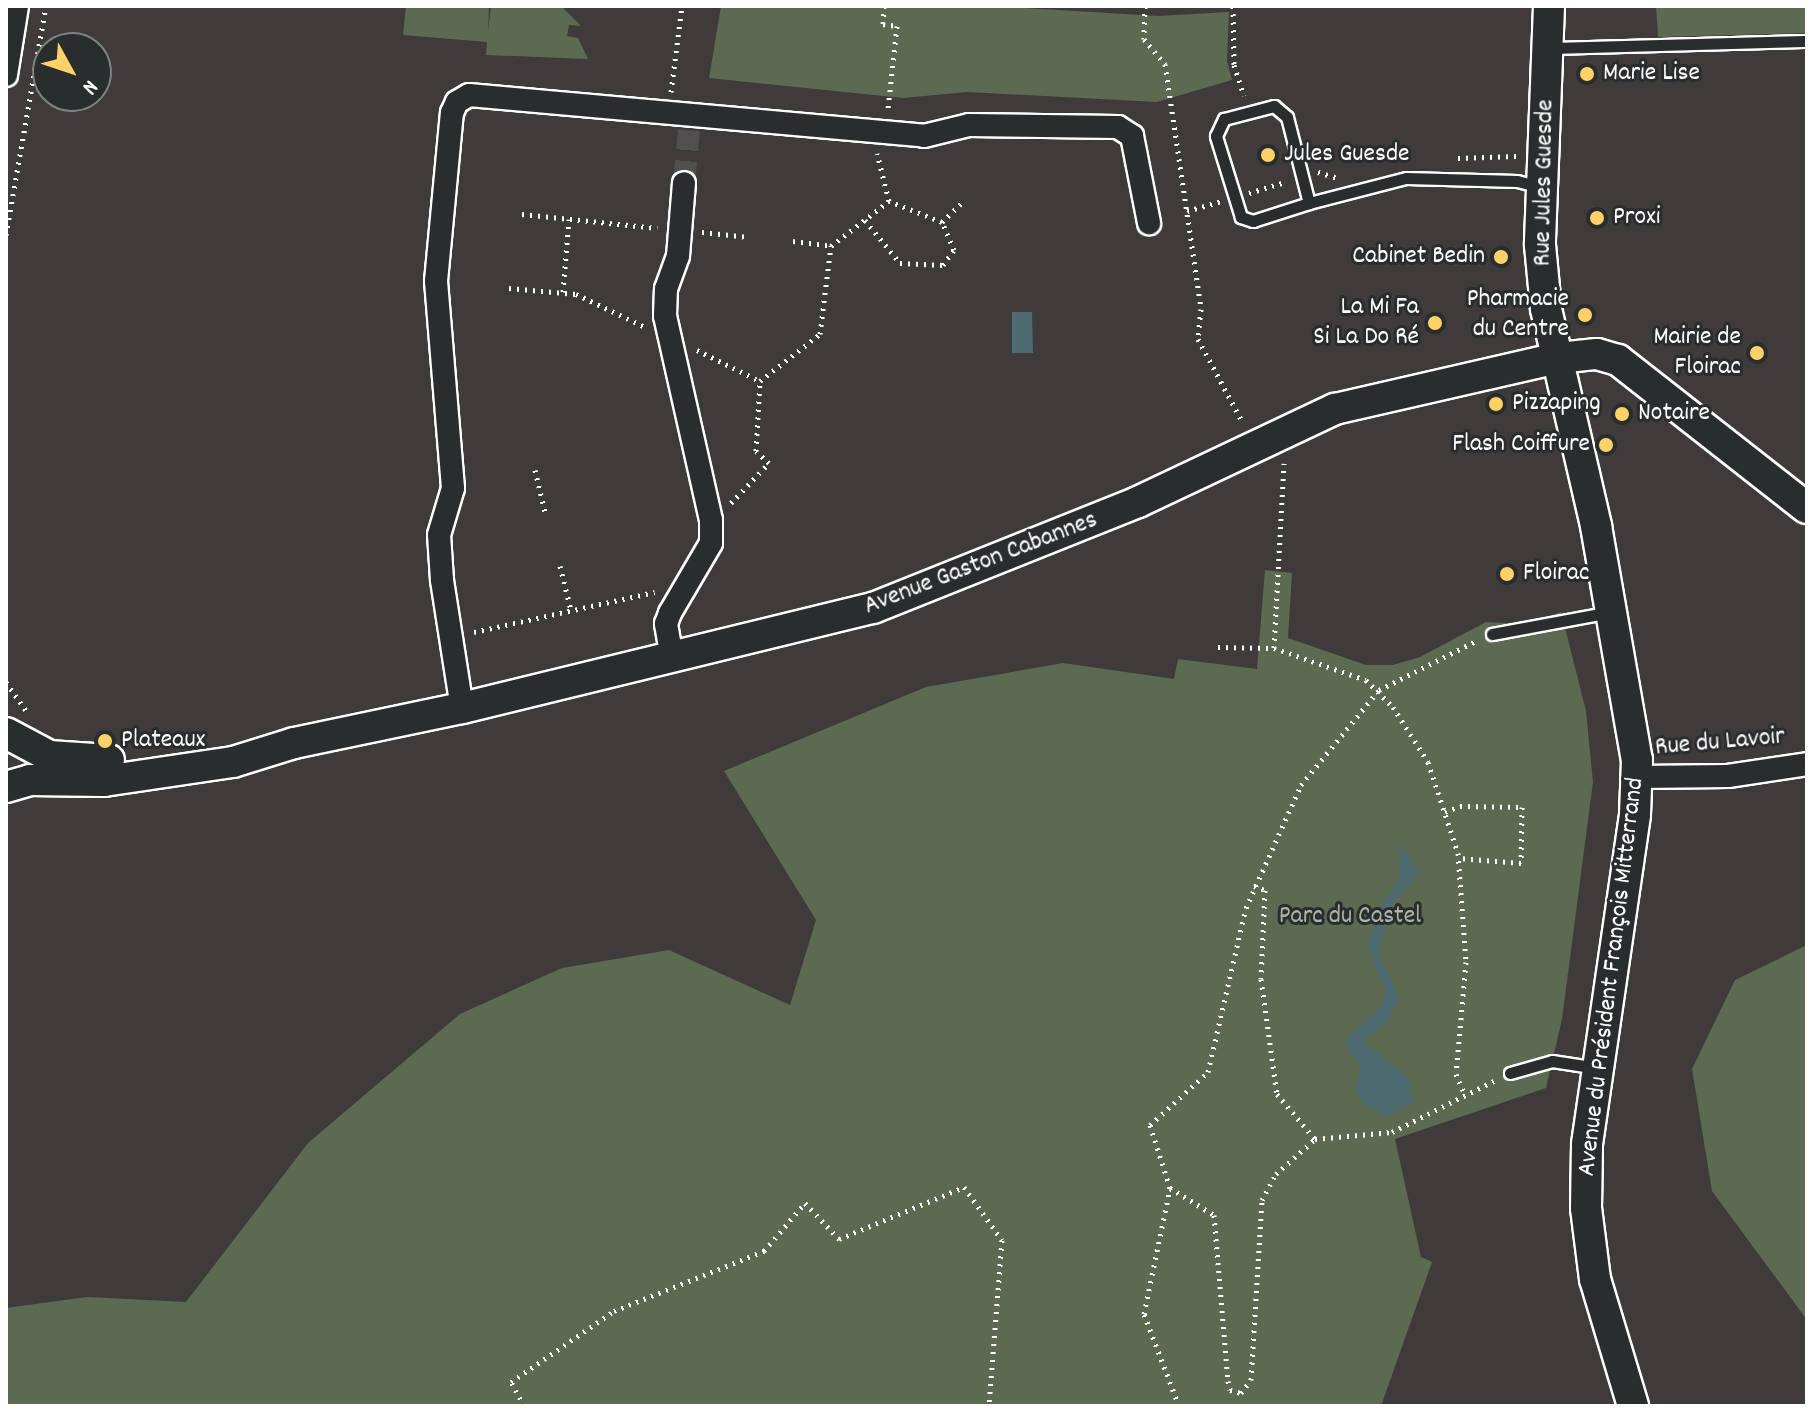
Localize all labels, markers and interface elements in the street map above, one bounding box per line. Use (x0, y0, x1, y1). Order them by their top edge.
north arrow (32, 32, 112, 112)
place label: Marie Lise (1603, 58, 1700, 90)
marker: Marie Lise (1578, 65, 1596, 83)
text: N (74, 72, 105, 101)
street label: Rue Jules Guesde (1528, 99, 1562, 267)
place label: Jules Guesde (1284, 139, 1410, 171)
marker: Jules Guesde (1259, 146, 1277, 164)
place label: Proxi (1613, 202, 1660, 234)
marker: Proxi (1588, 209, 1606, 227)
place label: Cabinet Bedin (1352, 241, 1485, 273)
marker: Cabinet Bedin (1492, 248, 1510, 266)
place label: Pharmacie du Centre (1467, 284, 1569, 346)
place label: La Mi Fa Si La Do Ré (1313, 292, 1419, 354)
marker: Pharmacie du Centre (1576, 306, 1594, 324)
marker: La Mi Fa Si La Do Ré (1426, 314, 1444, 332)
place label: Mairie de Floirac (1653, 322, 1741, 384)
marker: Mairie de Floirac (1748, 344, 1766, 362)
place label: Pizzaping (1512, 388, 1601, 420)
marker: Pizzaping (1487, 395, 1505, 413)
place label: Notaire (1638, 398, 1710, 430)
marker: Notaire (1613, 405, 1631, 423)
place label: Flash Coiffure (1452, 429, 1590, 461)
marker: Flash Coiffure (1597, 436, 1615, 454)
street label: Avenue Gaston Cabannes (860, 505, 1102, 623)
place label: Floirac (1523, 558, 1589, 590)
marker: Floirac (1498, 565, 1516, 583)
street label: Rue du Lavoir (1654, 722, 1786, 764)
place label: Plateaux (121, 725, 205, 757)
marker: Plateaux (96, 732, 114, 750)
street label: Avenue du Président François Mitterrand (1572, 776, 1652, 1178)
park label: Parc du Castel (1279, 901, 1421, 933)

